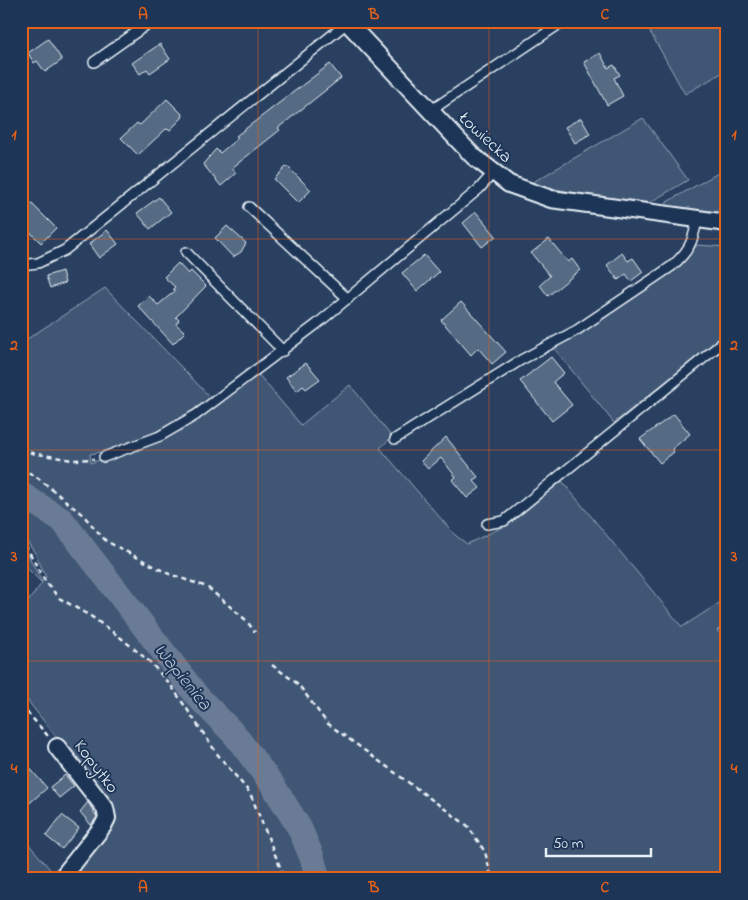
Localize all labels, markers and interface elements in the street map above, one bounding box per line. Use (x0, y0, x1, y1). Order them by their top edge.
text: A (138, 3, 148, 27)
text: B (368, 3, 380, 27)
text: C (601, 3, 610, 27)
street label: Łowiecka (451, 106, 517, 170)
text: 1 (11, 123, 17, 147)
text: 1 (731, 123, 737, 147)
text: 2 (9, 334, 18, 358)
text: 2 (729, 334, 738, 358)
text: 3 (10, 545, 18, 569)
text: 3 (730, 545, 738, 569)
water label: Wapienica (147, 638, 218, 717)
street label: Kopytko (67, 735, 124, 799)
text: 4 (10, 757, 18, 781)
text: 4 (730, 757, 738, 781)
scale bar (546, 825, 650, 857)
text: 50 m (553, 833, 584, 855)
text: A (138, 876, 148, 900)
text: B (368, 876, 380, 900)
text: C (601, 876, 610, 900)

